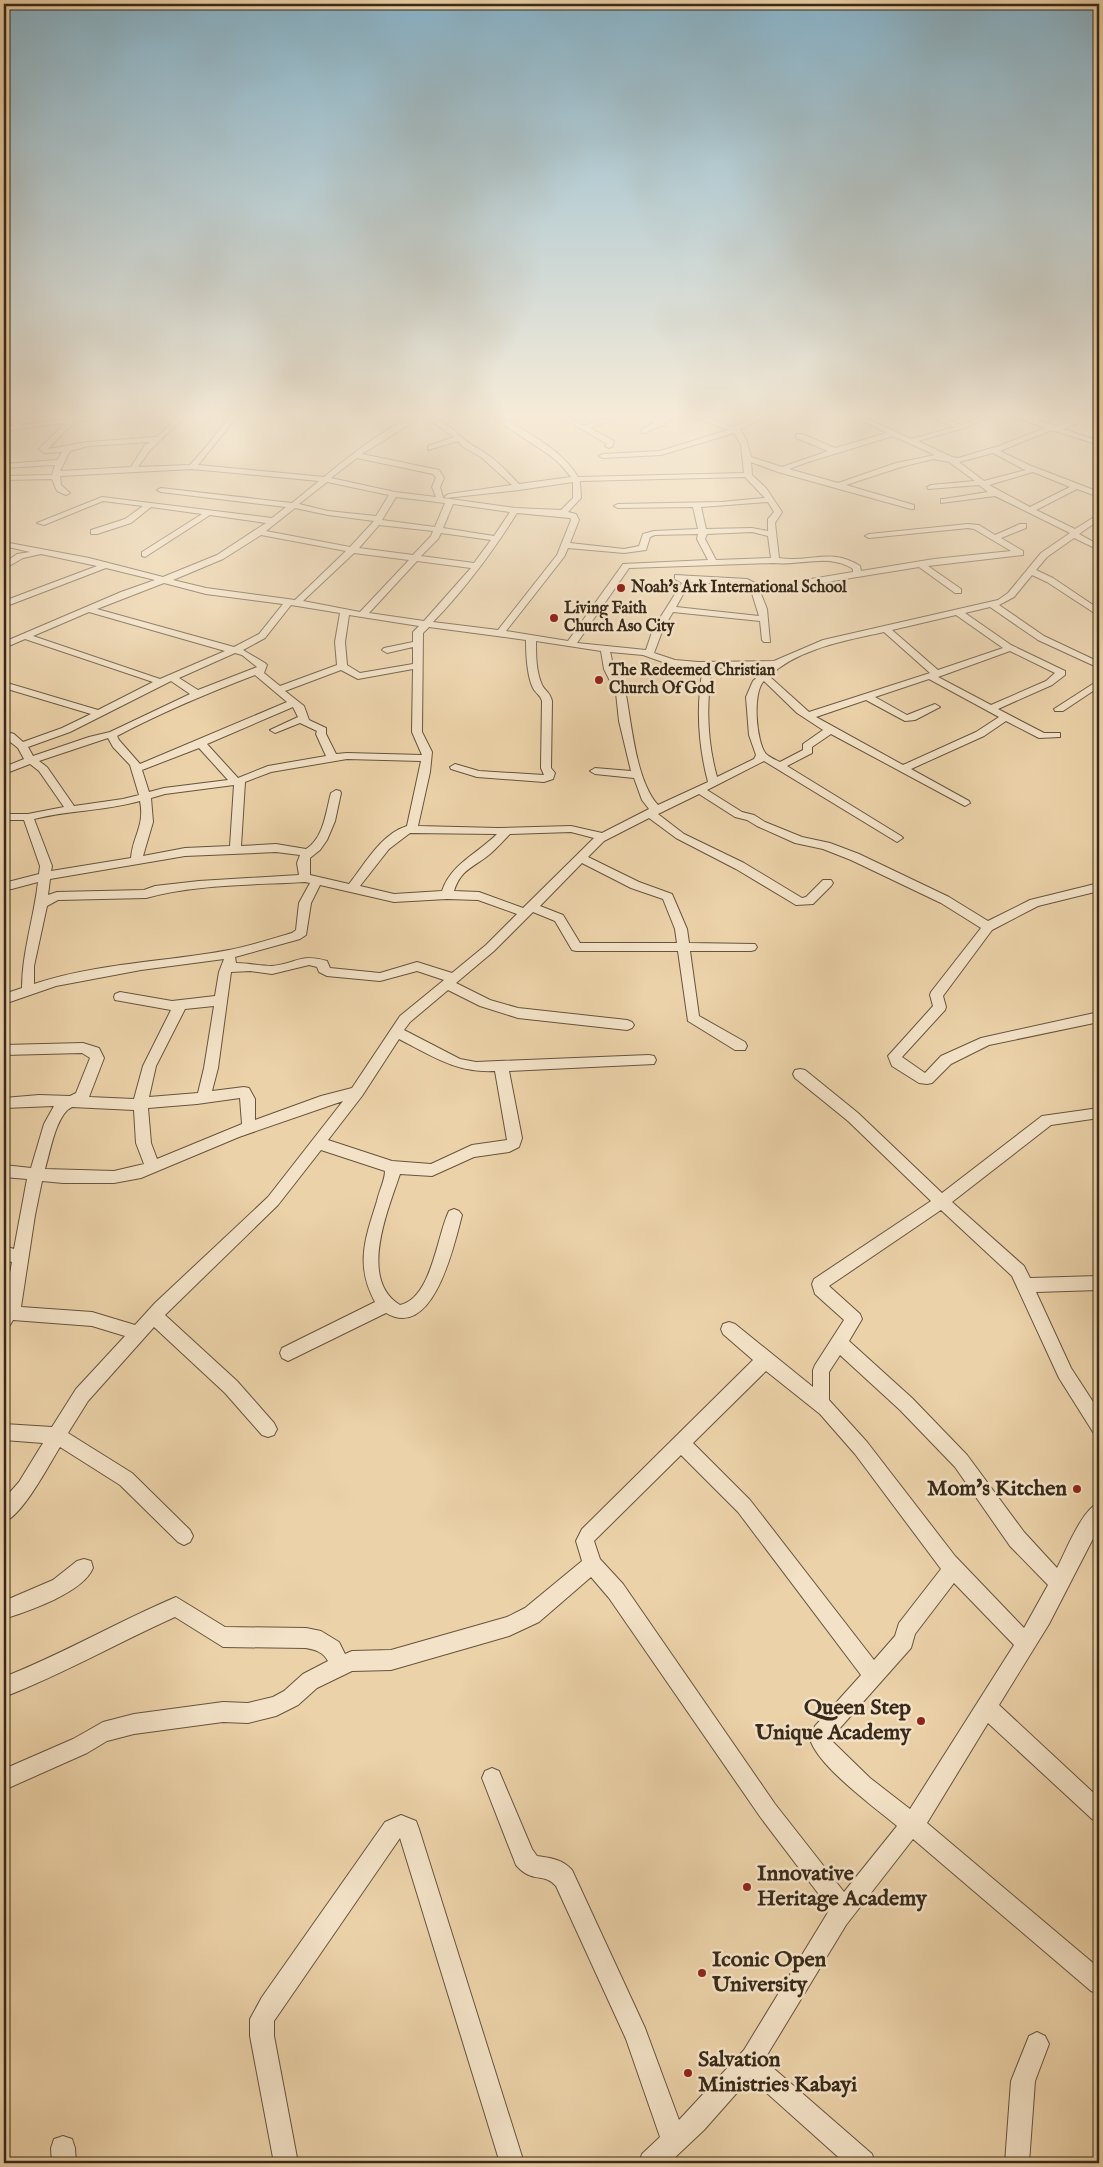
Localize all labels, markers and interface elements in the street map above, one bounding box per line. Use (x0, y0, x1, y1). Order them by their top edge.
place label: Noah's Ark International School (630, 578, 847, 598)
marker: Noah's Ark International School (615, 582, 627, 594)
place label: Living Faith Church Aso City (564, 599, 676, 637)
marker: Living Faith Church Aso City (548, 612, 560, 624)
place label: The Redeemed Christian Church Of God (608, 661, 776, 699)
marker: The Redeemed Christian Church Of God (593, 674, 605, 686)
place label: Mom's Kitchen (927, 1475, 1067, 1503)
marker: Mom's Kitchen (1071, 1483, 1083, 1495)
place label: Queen Step Unique Academy (754, 1694, 912, 1747)
marker: Queen Step Unique Academy (915, 1715, 927, 1727)
place label: Innovative Heritage Academy (757, 1860, 928, 1913)
marker: Innovative Heritage Academy (741, 1881, 753, 1893)
place label: Iconic Open University (711, 1946, 827, 1999)
marker: Iconic Open University (696, 1967, 708, 1979)
place label: Salvation Ministries Kabayi (698, 2046, 857, 2099)
marker: Salvation Ministries Kabayi (682, 2067, 694, 2079)

